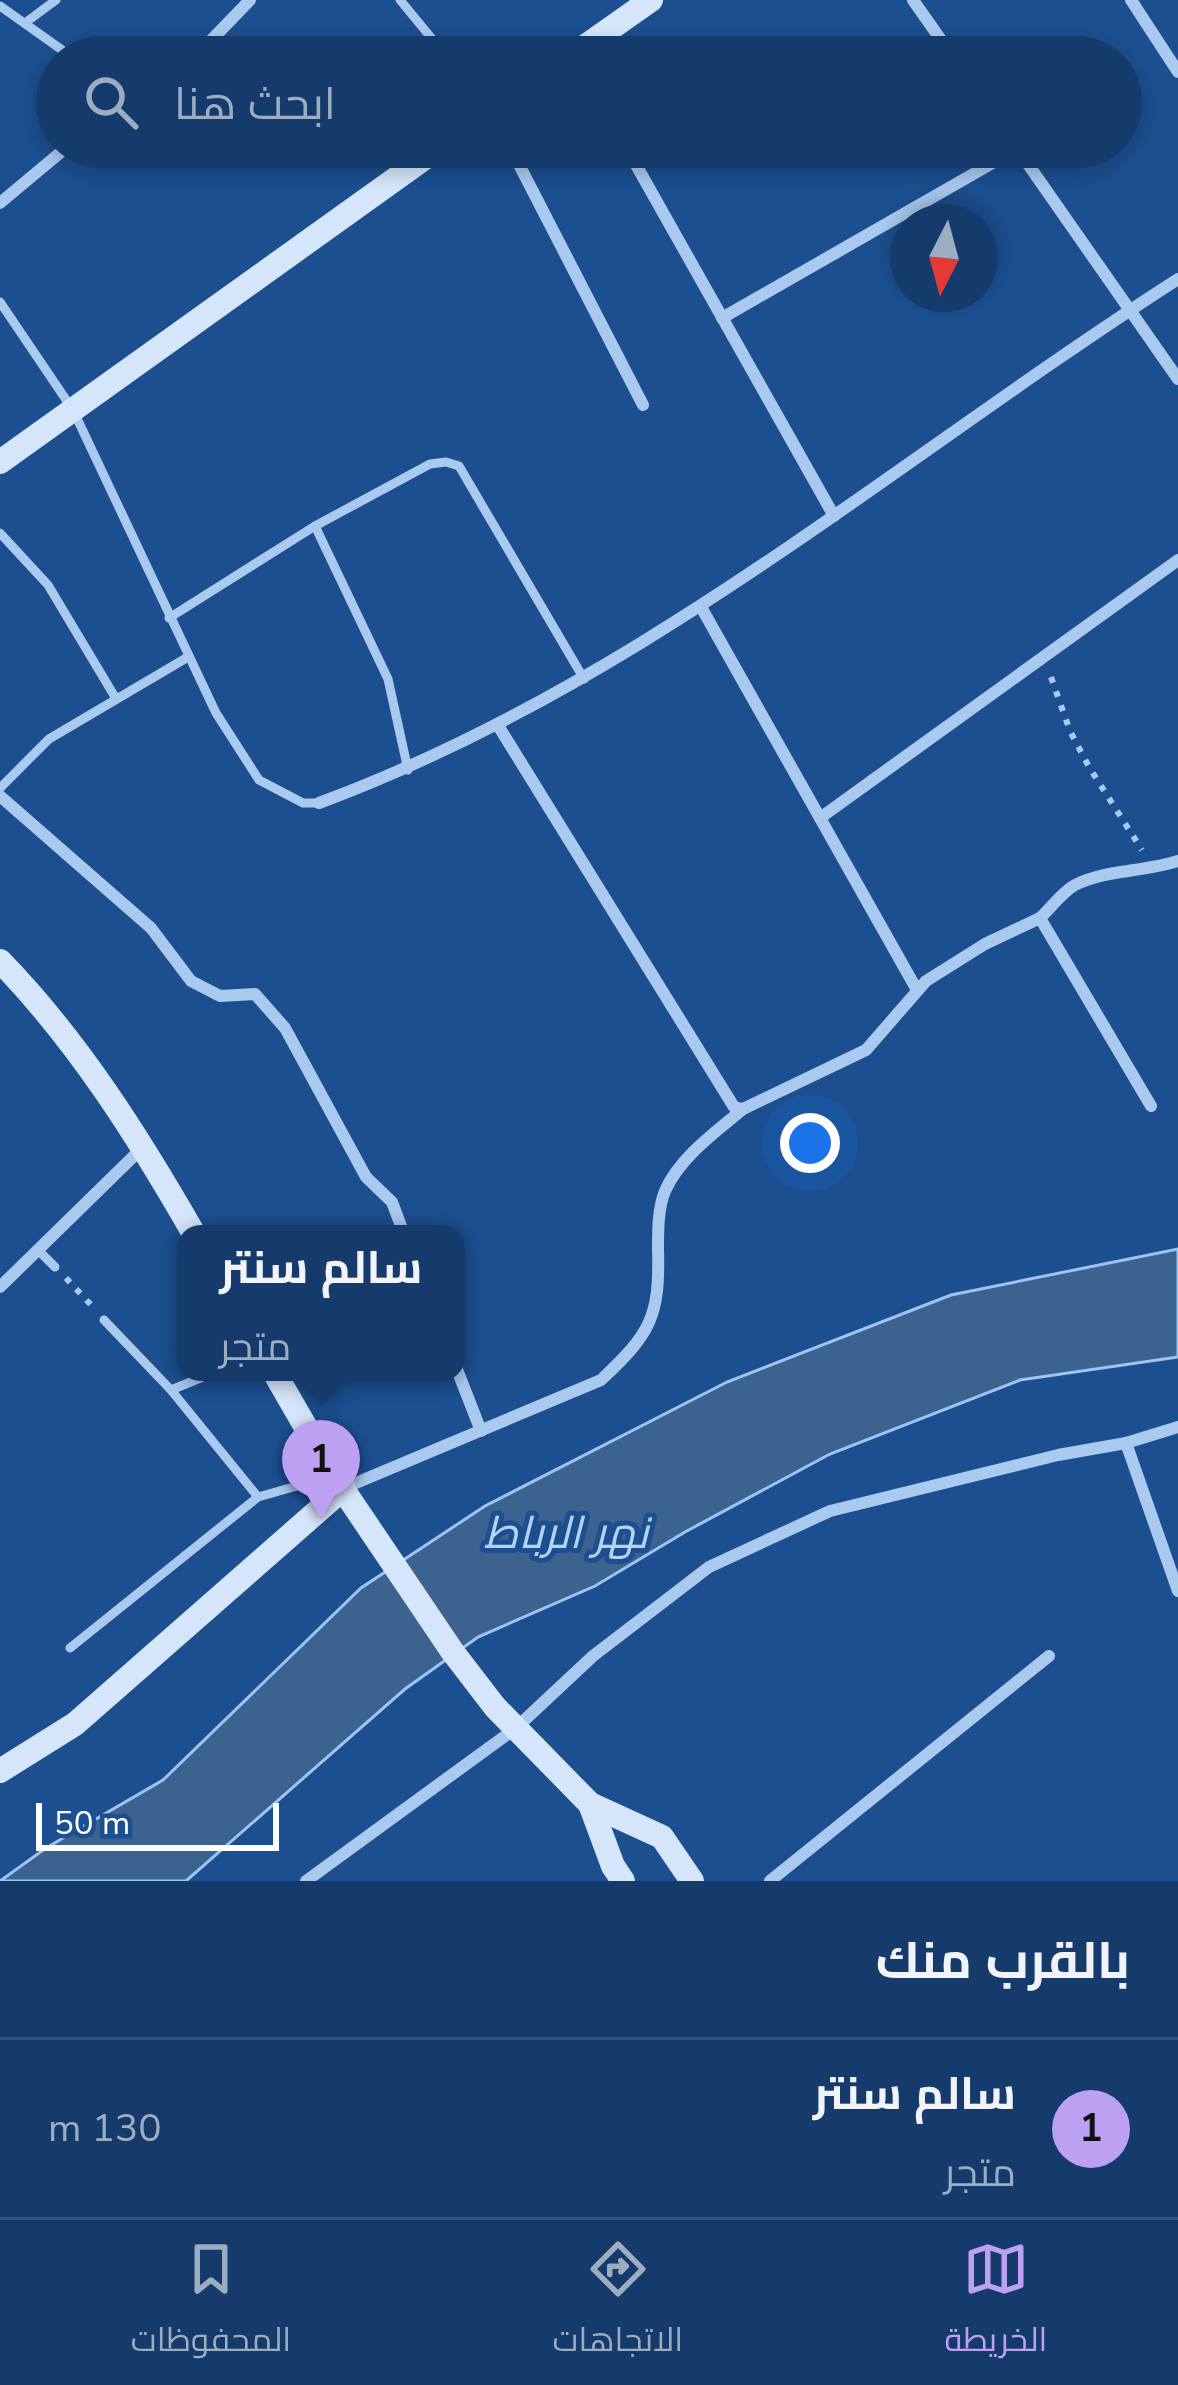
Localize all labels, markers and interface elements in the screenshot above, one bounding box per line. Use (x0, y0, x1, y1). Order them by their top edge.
search box (36, 36, 1142, 168)
icon: search (78, 69, 144, 135)
text: ابحث هنا (174, 74, 336, 135)
north arrow (890, 204, 998, 312)
your location (780, 1113, 840, 1173)
popup (177, 1225, 465, 1381)
text: سالم سنتر (219, 1238, 423, 1299)
text: متجر (219, 1321, 291, 1374)
pin: 1 (282, 1420, 360, 1519)
water label: نهر الرباط (484, 1503, 653, 1564)
scale bar (36, 1797, 279, 1850)
text: 50 m (54, 1801, 130, 1846)
text: بالقرب منك (876, 1926, 1130, 1996)
text: سالم سنتر (813, 2064, 1016, 2125)
text: 130 m (48, 2102, 162, 2155)
text: 1 (1079, 2102, 1103, 2155)
text: متجر (944, 2147, 1016, 2200)
tab: المحفوظات (131, 2236, 291, 2370)
tab: الاتجاهات (553, 2236, 683, 2370)
tab: الخريطة (944, 2236, 1047, 2370)

